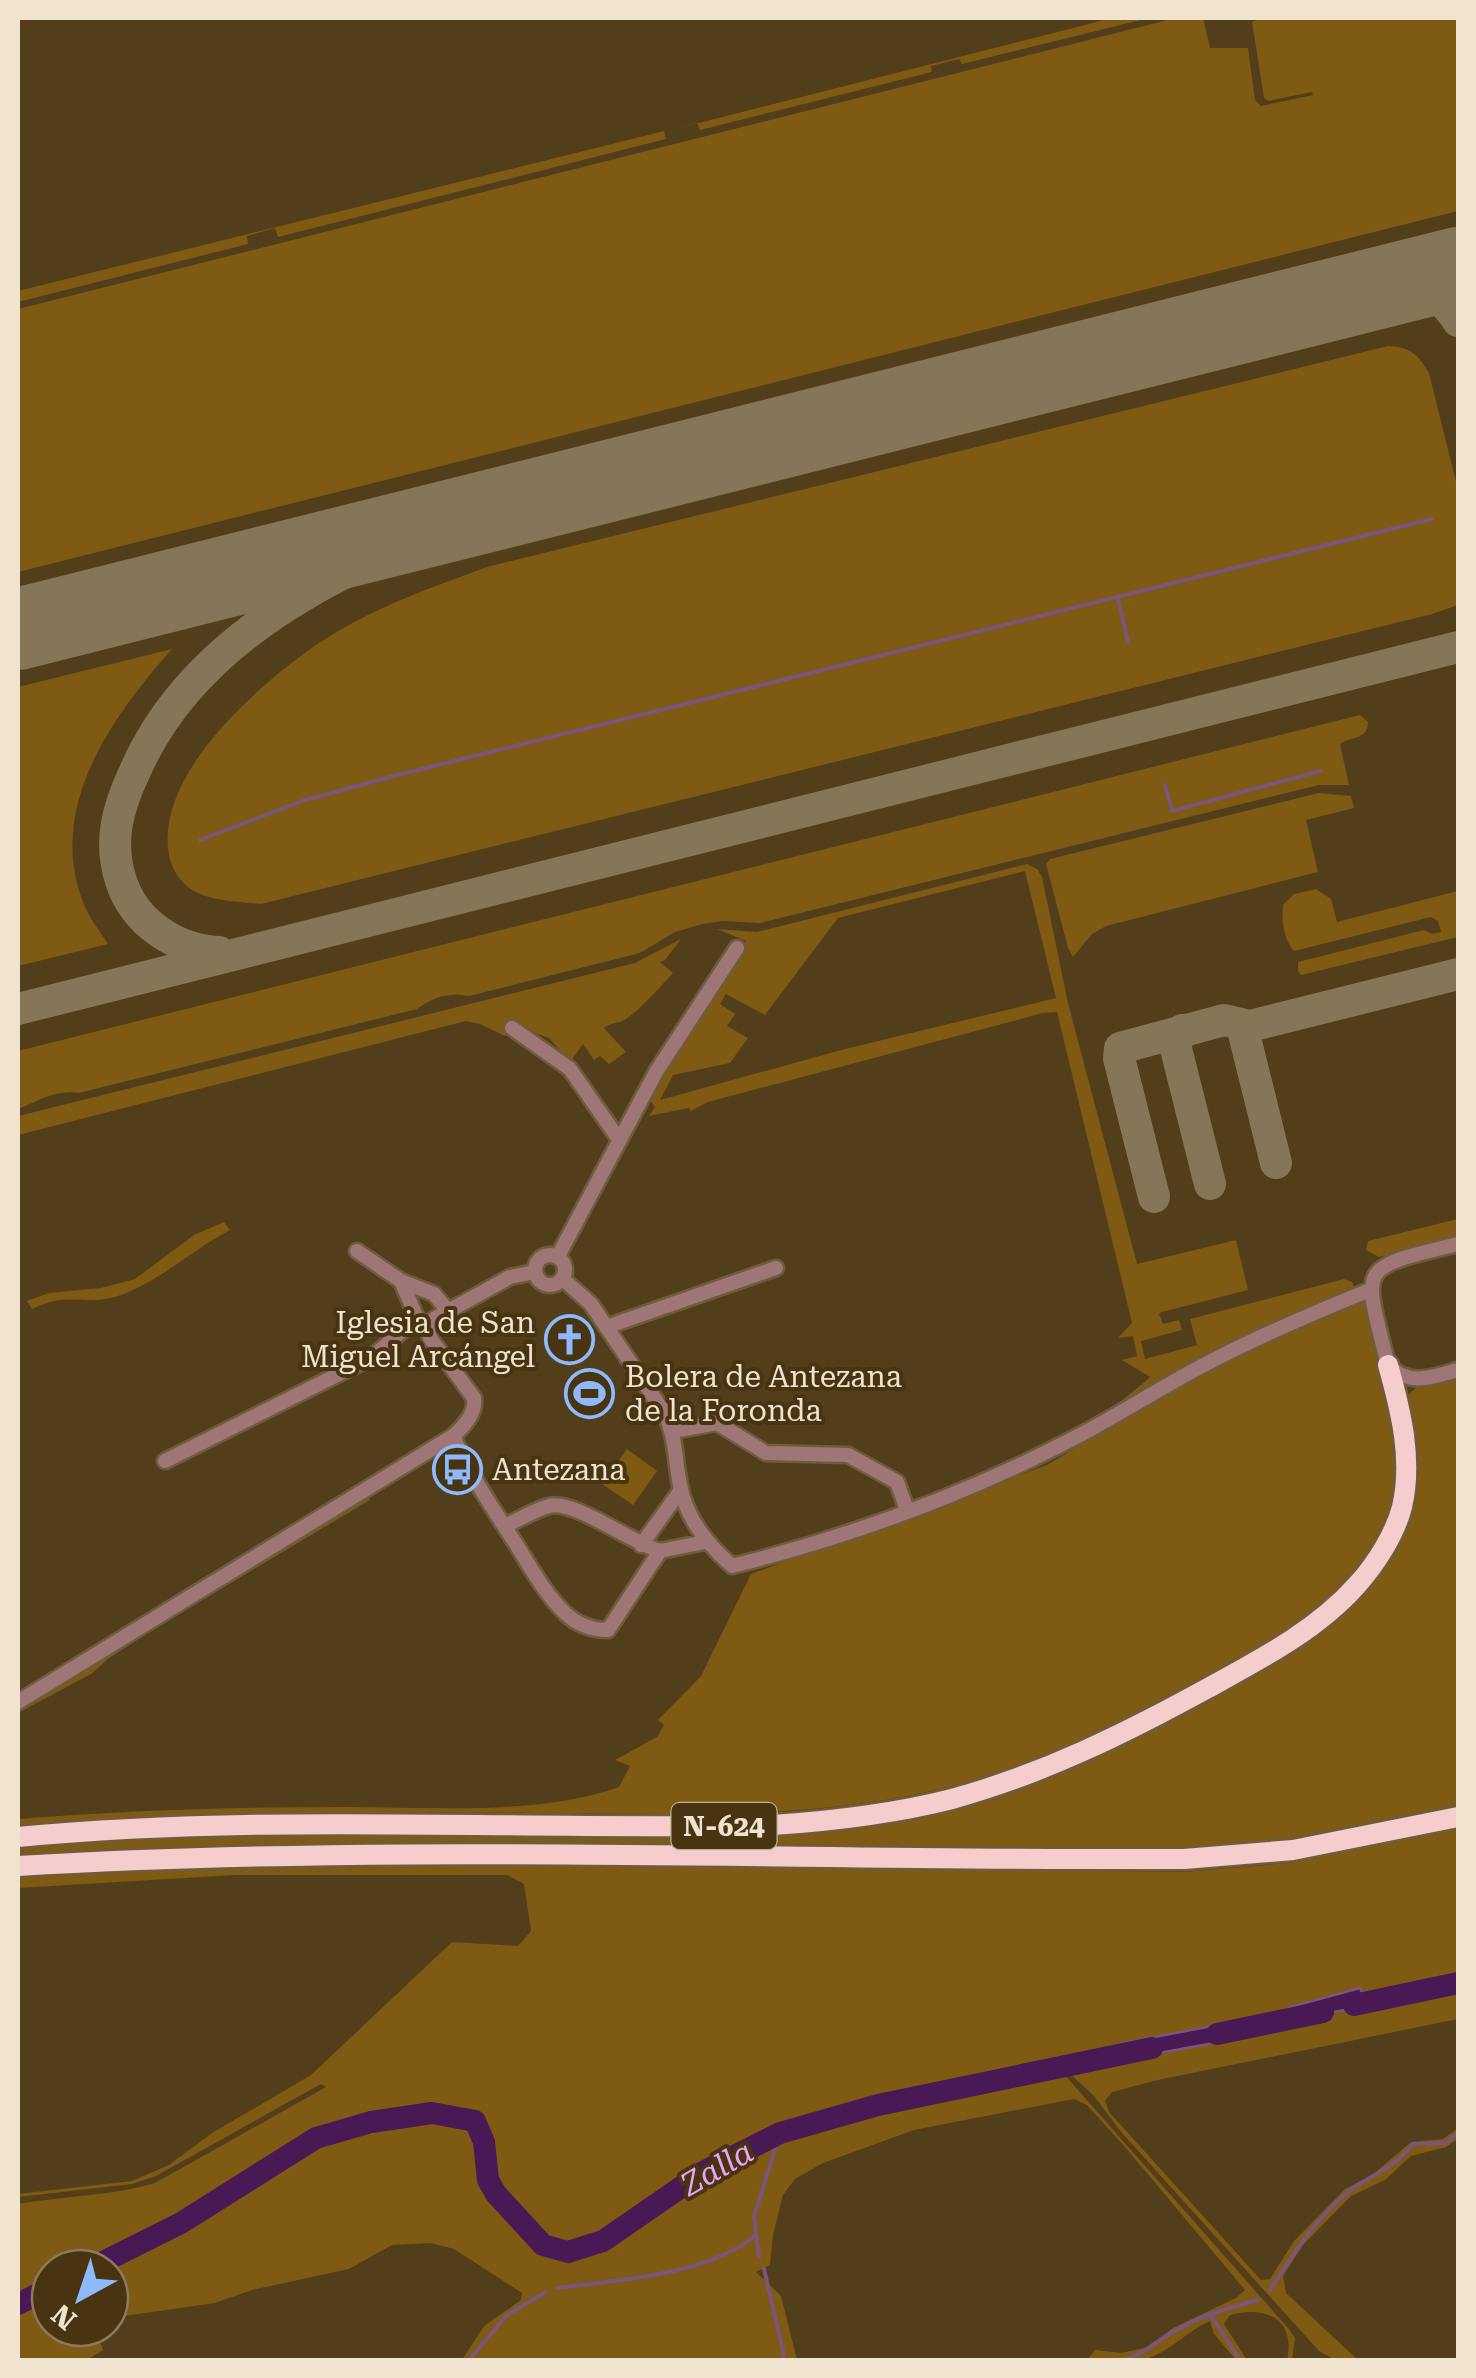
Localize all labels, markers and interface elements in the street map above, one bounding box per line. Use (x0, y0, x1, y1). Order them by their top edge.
place label: Iglesia de San Miguel Arcángel (301, 1305, 535, 1374)
church icon: Iglesia de San Miguel Arcángel (544, 1314, 596, 1366)
place label: Bolera de Antezana de la Foronda (625, 1359, 902, 1428)
sports icon: Bolera de Antezana de la Foronda (564, 1368, 616, 1420)
bus stop icon: Antezana (431, 1444, 483, 1496)
place label: Antezana (492, 1452, 626, 1487)
road number: N-624 (672, 1803, 776, 1849)
water label: Zalla (673, 2132, 760, 2204)
north arrow (30, 2248, 130, 2348)
text: N (45, 2297, 83, 2336)

